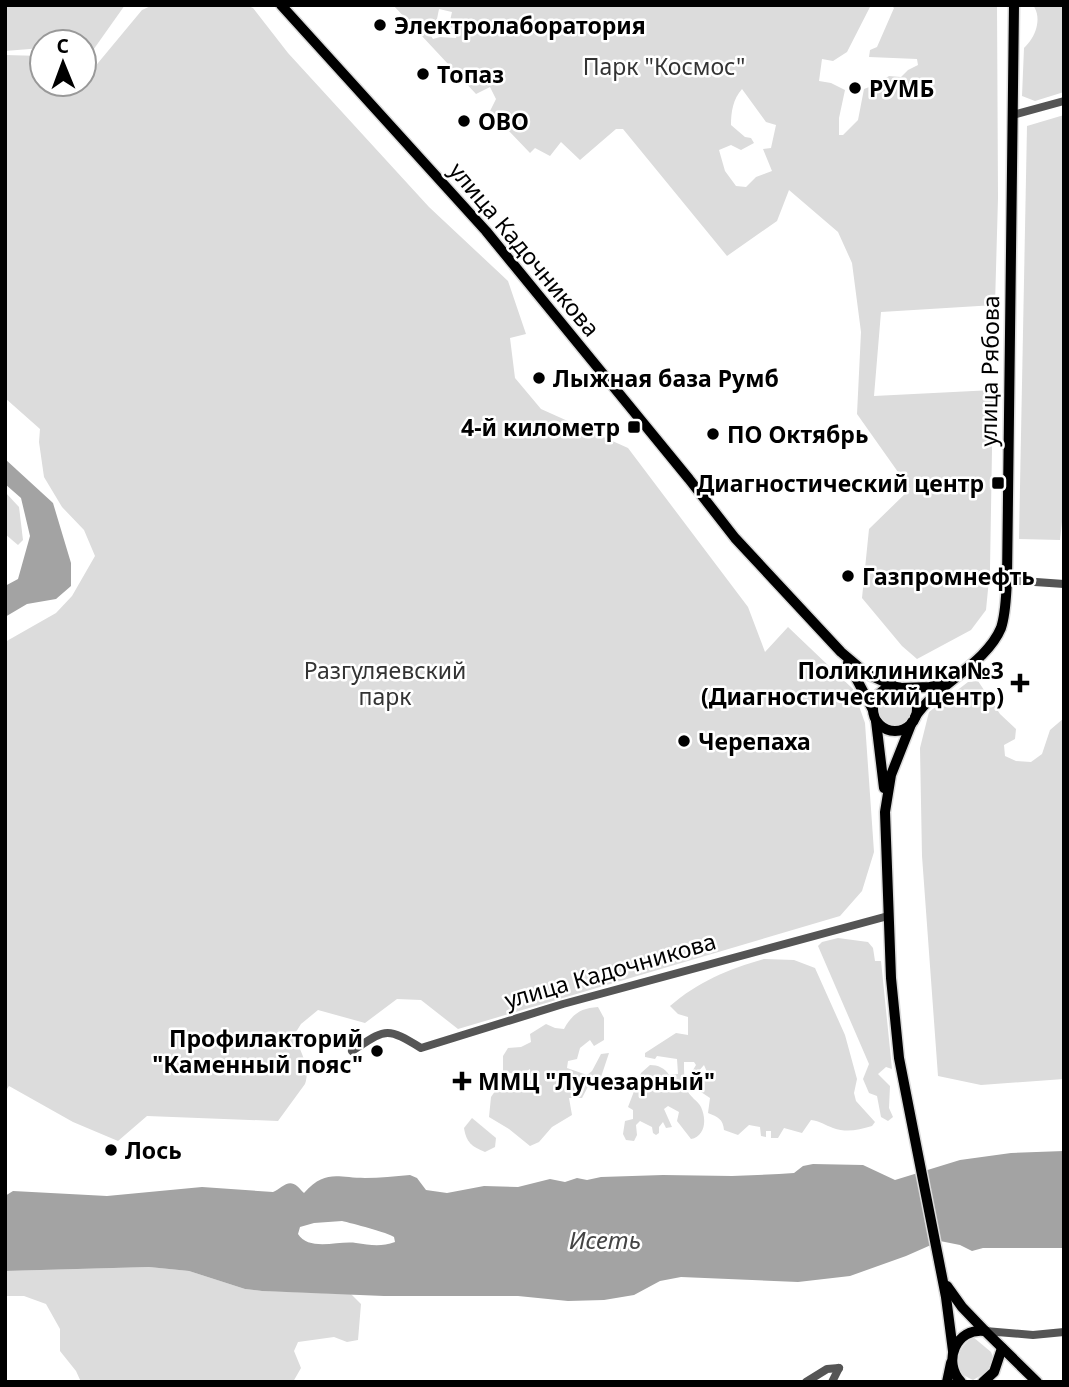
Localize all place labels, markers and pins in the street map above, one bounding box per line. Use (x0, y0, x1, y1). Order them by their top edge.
place label: Электролаборатория (394, 9, 646, 41)
marker: Электролаборатория (372, 17, 388, 33)
place label: Топаз (437, 58, 504, 90)
marker: Топаз (415, 66, 431, 82)
place label: РУМБ (869, 72, 934, 104)
marker: РУМБ (847, 80, 863, 96)
place label: ОВО (478, 105, 529, 137)
marker: ОВО (456, 113, 472, 129)
place label: Лыжная база Румб (553, 362, 779, 394)
marker: Лыжная база Румб (531, 370, 547, 386)
place label: 4-й километр (461, 411, 620, 443)
place label: ПО Октябрь (727, 418, 869, 450)
marker: 4-й километр (626, 419, 642, 435)
marker: ПО Октябрь (705, 426, 721, 442)
place label: Диагностический центр (696, 467, 984, 499)
marker: Диагностический центр (990, 475, 1006, 491)
place label: Газпромнефть (862, 560, 1035, 592)
marker: Газпромнефть (840, 568, 856, 584)
place label: Поликлиника №3 (Диагностический центр) (701, 654, 1004, 712)
marker: Поликлиника №3 (Диагностический центр) (1010, 673, 1030, 693)
place label: Черепаха (698, 725, 811, 757)
marker: Черепаха (676, 733, 692, 749)
place label: Профилакторий "Каменный пояс" (152, 1022, 363, 1080)
marker: Профилакторий "Каменный пояс" (369, 1043, 385, 1059)
place label: ММЦ "Лучезарный" (478, 1065, 715, 1097)
marker: ММЦ "Лучезарный" (452, 1071, 472, 1091)
place label: Лось (125, 1134, 182, 1166)
marker: Лось (103, 1142, 119, 1158)

